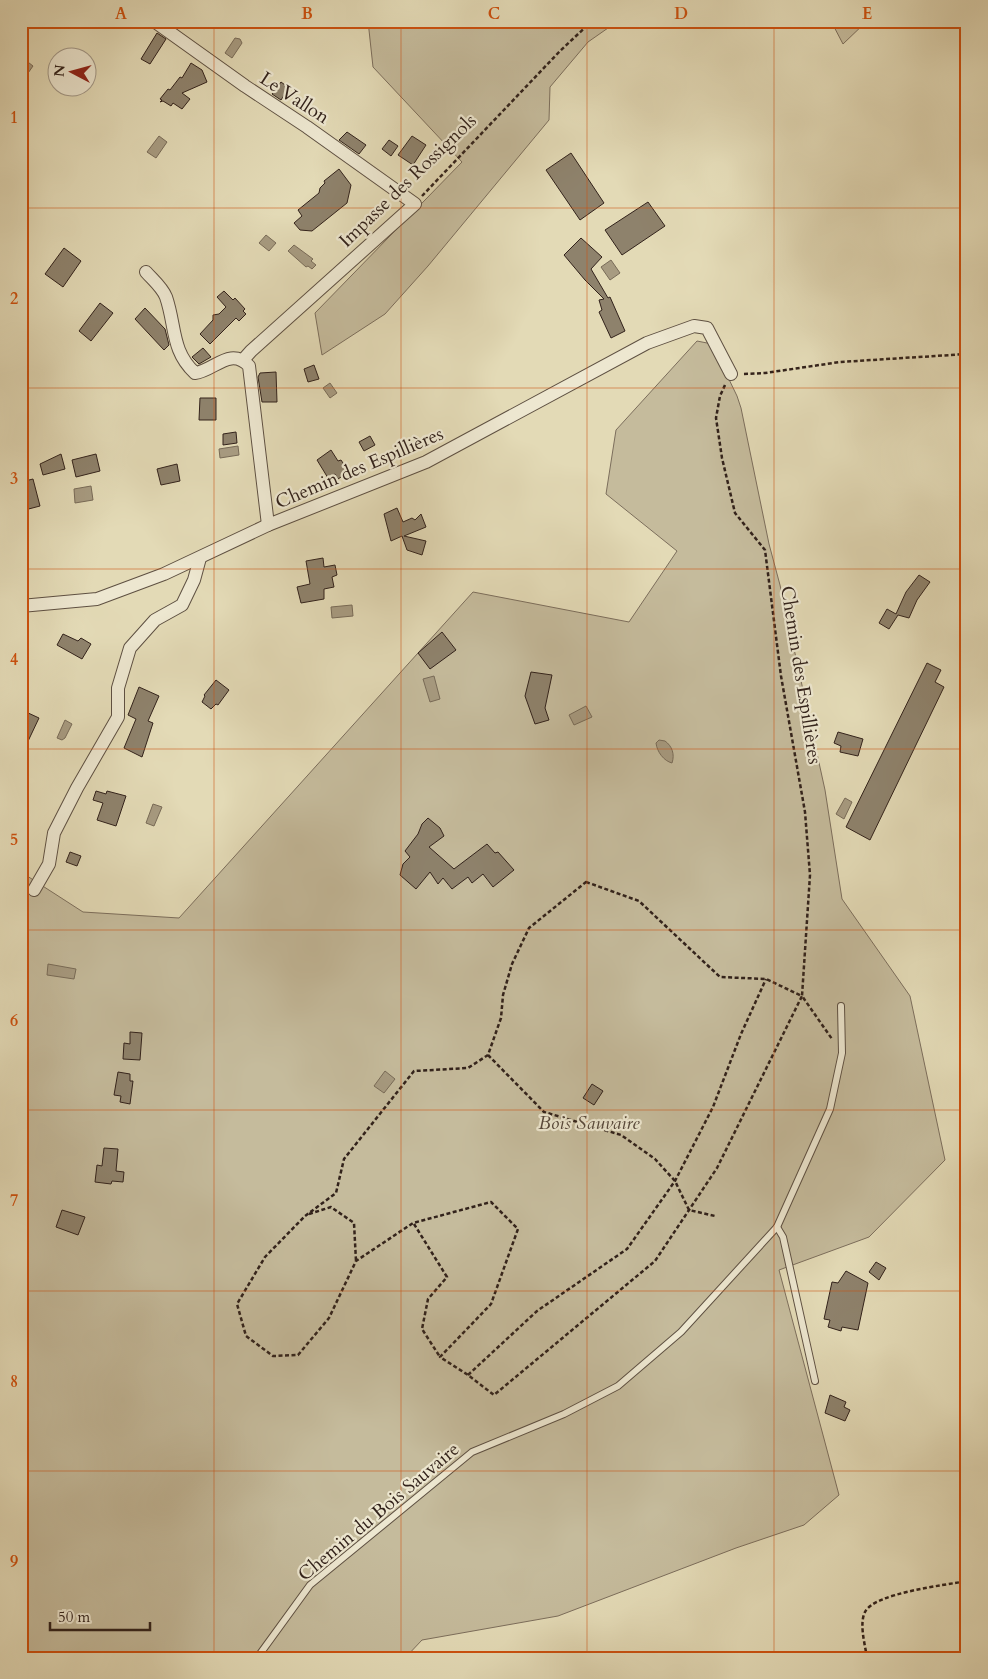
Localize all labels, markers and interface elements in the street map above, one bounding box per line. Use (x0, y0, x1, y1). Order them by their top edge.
text: A (115, 3, 127, 25)
text: B (301, 3, 313, 25)
text: C (488, 3, 500, 25)
text: D (674, 3, 688, 25)
text: E (862, 3, 872, 25)
north arrow (48, 48, 98, 98)
text: N (49, 64, 70, 78)
street label: Le Vallon (255, 66, 334, 130)
text: 1 (10, 107, 18, 129)
street label: Impasse des Rossignols (333, 108, 482, 253)
text: 2 (10, 288, 18, 310)
street label: Chemin des Espillières (271, 421, 447, 515)
text: 3 (10, 468, 18, 490)
street label: Chemin des Espillières (774, 584, 828, 766)
text: 4 (10, 649, 18, 671)
text: 5 (10, 829, 18, 851)
text: 6 (10, 1010, 18, 1032)
park label: Bois Sauvaire (538, 1110, 640, 1136)
text: 7 (10, 1190, 18, 1212)
text: 8 (10, 1371, 18, 1393)
street label: Chemin du Bois Sauvaire (292, 1436, 465, 1587)
text: 9 (10, 1551, 18, 1573)
scale bar (50, 1599, 150, 1631)
text: 50 m (58, 1607, 90, 1627)

